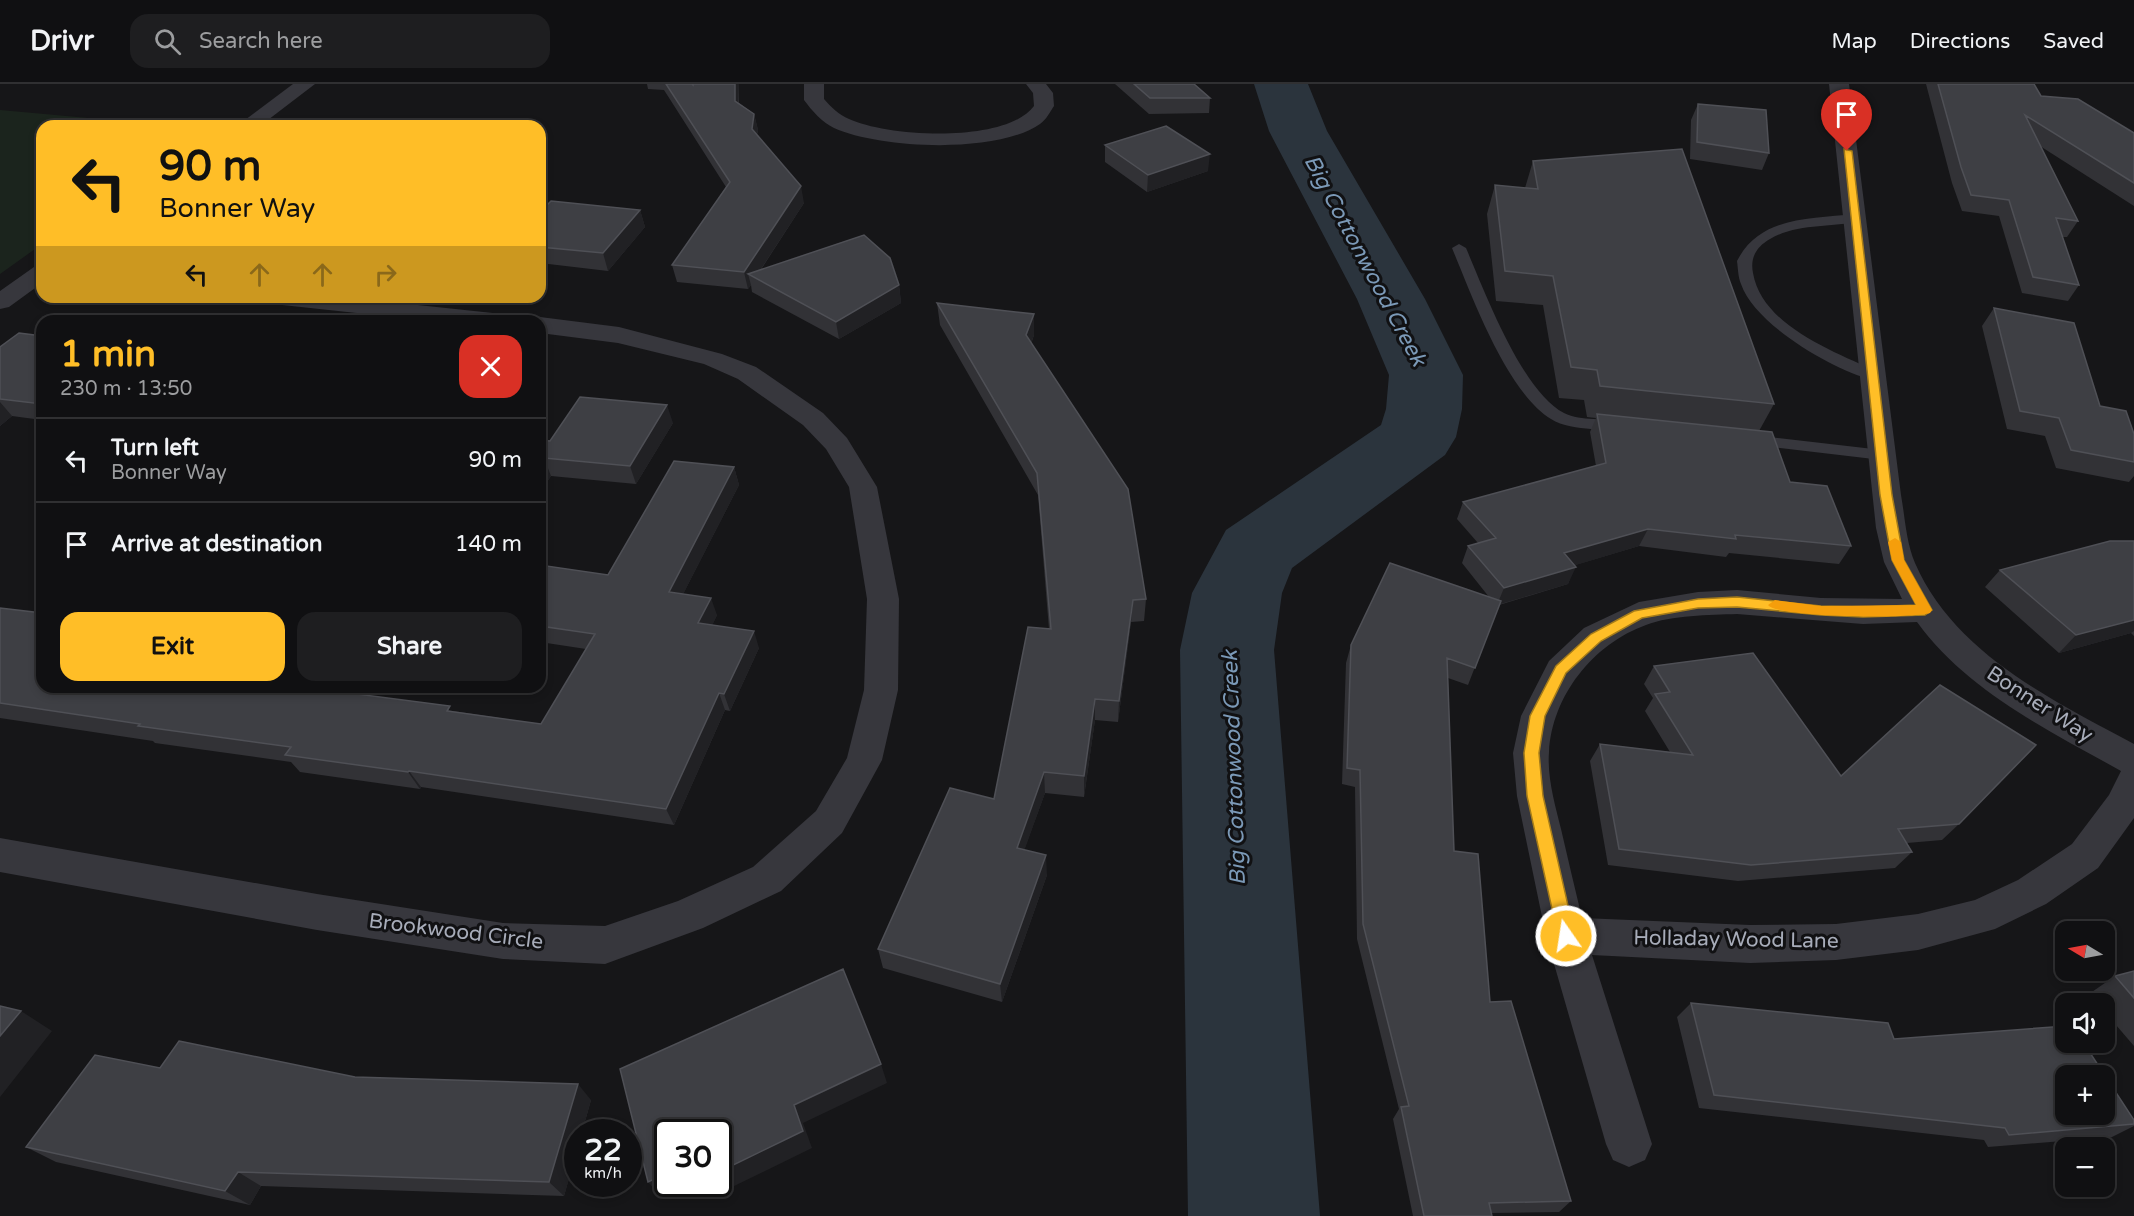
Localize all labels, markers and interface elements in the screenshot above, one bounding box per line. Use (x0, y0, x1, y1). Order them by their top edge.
search box (130, 14, 550, 68)
text: Drivr (30, 24, 94, 58)
icon: search (151, 25, 184, 58)
text: Search here (199, 28, 323, 54)
text: Map (1831, 29, 1877, 54)
text: Directions (1910, 29, 2010, 54)
text: Saved (2043, 29, 2104, 54)
pin (1821, 89, 1872, 151)
icon: arrive (1830, 98, 1863, 131)
text: 90 m (159, 141, 261, 192)
icon: left (60, 144, 138, 222)
water label: Big Cottonwood Creek (1298, 150, 1433, 372)
text: Bonner Way (159, 192, 315, 225)
icon: left (180, 258, 213, 291)
icon: ahead (243, 258, 276, 291)
icon: ahead (306, 258, 339, 291)
icon: right (369, 258, 402, 291)
text: 1 min (60, 333, 156, 376)
button: close (459, 335, 522, 398)
text: 230 m · 13:50 (60, 377, 192, 401)
text: Turn left (111, 435, 199, 461)
icon: left (60, 444, 93, 477)
text: 90 m (468, 447, 522, 473)
text: Bonner Way (111, 461, 227, 485)
icon: arrive (60, 528, 93, 561)
text: Arrive at destination (111, 531, 322, 557)
text: 140 m (455, 531, 522, 557)
button: Exit (60, 612, 285, 681)
button: Share (297, 612, 522, 681)
water label: Big Cottonwood Creek (1217, 648, 1251, 886)
street label: Bonner Way (1982, 661, 2097, 748)
position arrow (1534, 904, 1598, 968)
street label: Brookwood Circle (367, 908, 545, 955)
north arrow (2055, 921, 2115, 981)
map controls (2055, 921, 2115, 1197)
street label: Holladay Wood Lane (1633, 925, 1839, 954)
button: sound (2055, 993, 2115, 1053)
button: + (2055, 1065, 2115, 1125)
speed limit sign: 30 (654, 1119, 732, 1197)
text: 22 (584, 1132, 622, 1169)
button: − (2055, 1137, 2115, 1197)
text: km/h (584, 1164, 622, 1182)

